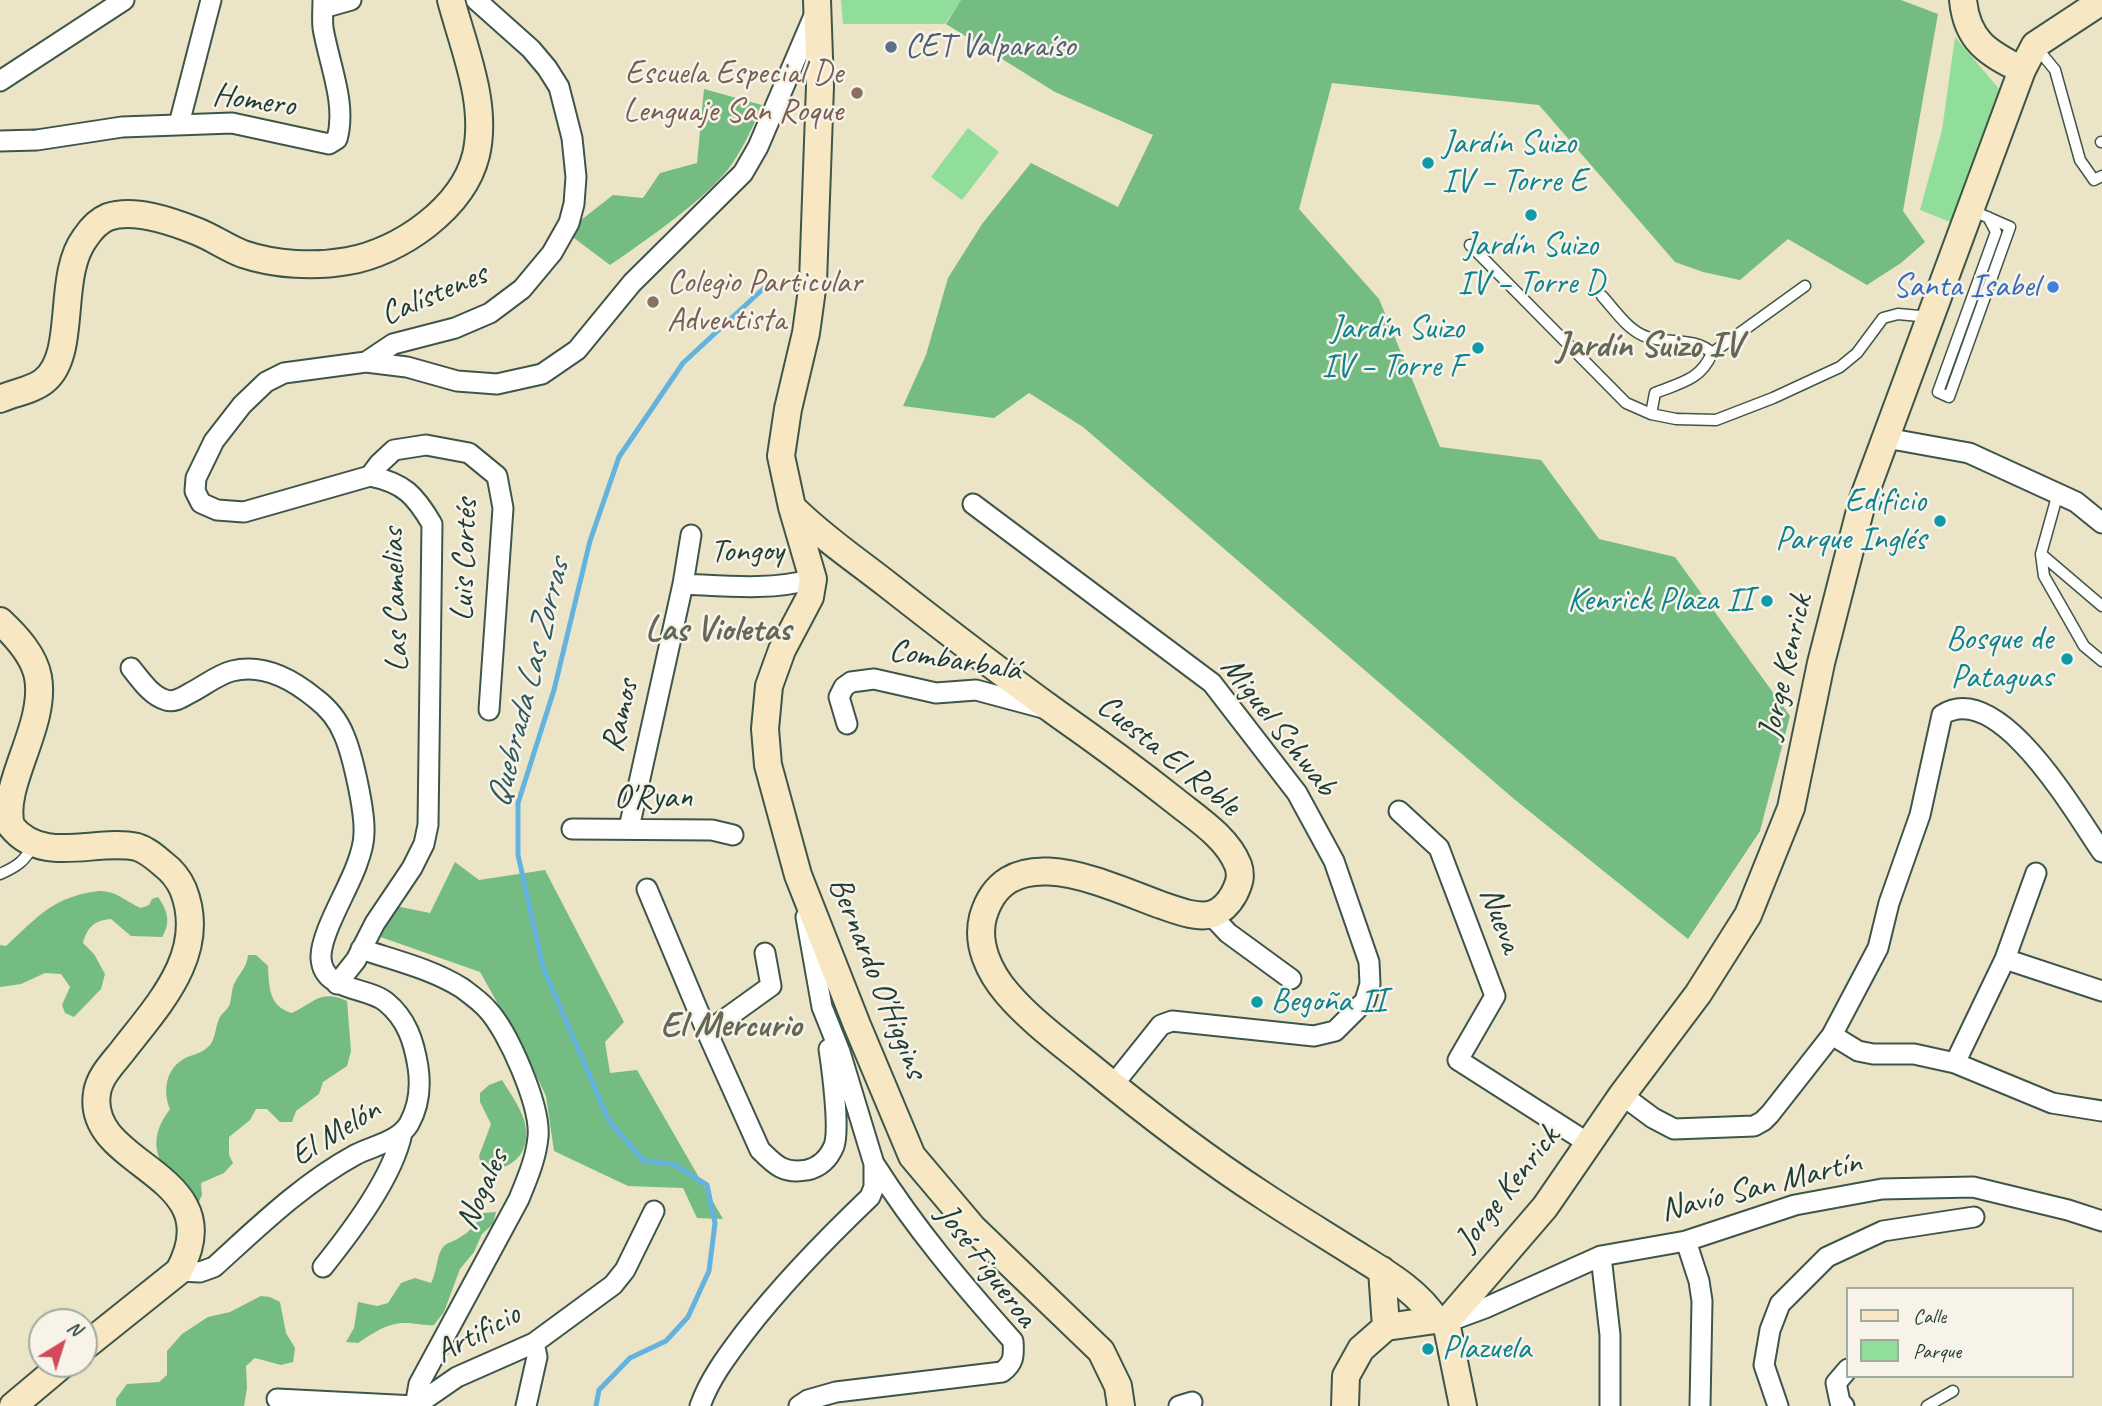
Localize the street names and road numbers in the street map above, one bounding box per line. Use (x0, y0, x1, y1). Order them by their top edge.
street label: Homero (210, 76, 298, 126)
street label: Calístenes (375, 255, 493, 335)
street label: Luis Cortés (443, 498, 487, 622)
street label: Las Camelias (374, 527, 418, 673)
street label: Tongoy (710, 532, 784, 572)
street label: Jorge Kenrick (1750, 591, 1822, 743)
street label: Combarbalá (886, 631, 1024, 691)
street label: Miguel Schwab (1211, 649, 1345, 805)
street label: Ramos (593, 676, 649, 756)
street label: Cuesta El Roble (1088, 686, 1248, 826)
street label: O'Ryan (614, 778, 692, 818)
street label: Bernardo O'Higgins (819, 872, 935, 1084)
street label: Nueva (1470, 882, 1530, 958)
street label: El Melón (284, 1090, 388, 1176)
street label: Jorge Kenrick (1447, 1119, 1569, 1259)
street label: Navío San Martín (1657, 1143, 1865, 1231)
street label: Nogales (448, 1144, 518, 1236)
street label: José Figueroa (927, 1196, 1045, 1336)
street label: Artificio (429, 1295, 527, 1373)

